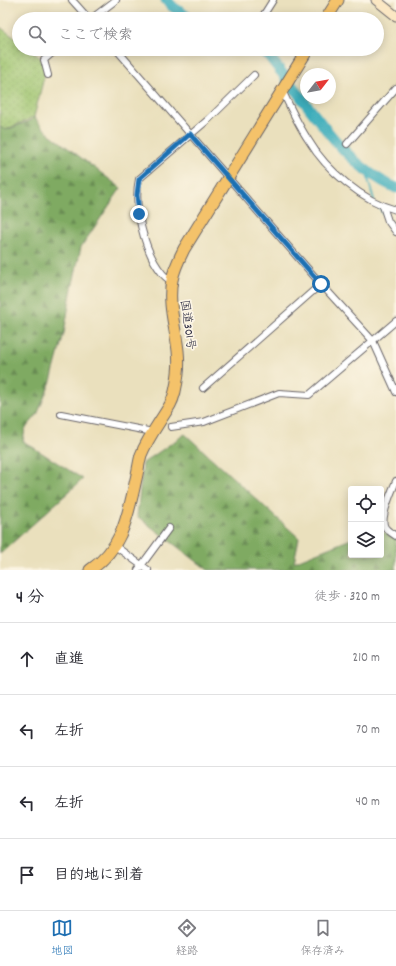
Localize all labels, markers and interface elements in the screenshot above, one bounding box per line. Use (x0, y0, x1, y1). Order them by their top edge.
search box (12, 12, 384, 56)
icon: search (26, 23, 48, 45)
text: ここで検索 (58, 25, 133, 47)
north arrow (300, 68, 336, 104)
route end (130, 205, 148, 223)
route start (312, 275, 330, 293)
street label: 国道301号 (175, 299, 199, 351)
map controls (348, 486, 384, 558)
button: locate (348, 486, 384, 522)
button: layers (348, 522, 384, 558)
text: 4 分 (16, 587, 44, 611)
text: 徒歩 · 320 m (315, 588, 380, 607)
icon: ahead (16, 648, 38, 670)
text: 直進 (54, 649, 84, 671)
text: 210 m (352, 649, 380, 668)
icon: left (16, 720, 38, 742)
text: 左折 (54, 721, 84, 743)
text: 70 m (356, 721, 380, 740)
icon: left (16, 792, 38, 814)
text: 左折 (54, 793, 84, 815)
text: 40 m (356, 793, 380, 812)
icon: arrive (16, 864, 38, 886)
text: 目的地に到着 (54, 865, 144, 887)
tab: 地図 (51, 917, 73, 960)
tab: 経路 (176, 917, 198, 960)
tab: 保存済み (301, 917, 345, 960)

